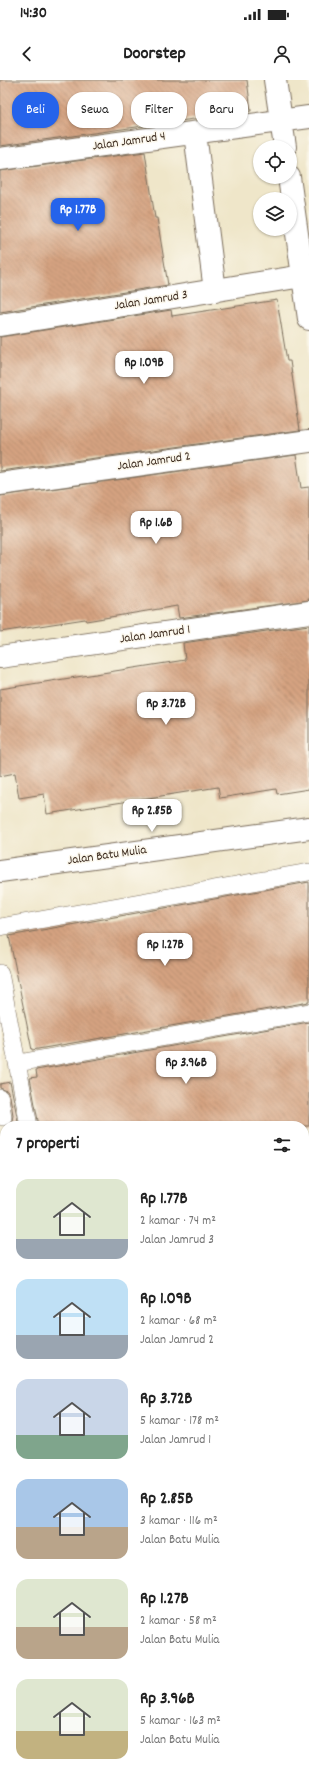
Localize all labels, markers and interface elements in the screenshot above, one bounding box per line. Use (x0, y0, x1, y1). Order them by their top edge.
text: 14:30 (20, 3, 47, 25)
text: Doorstep (123, 42, 186, 67)
icon: back (16, 43, 38, 65)
icon: person (271, 43, 293, 65)
chip: Beli (12, 92, 59, 128)
chip: Sewa (67, 92, 123, 128)
chip: Filter (131, 92, 187, 128)
chip: Baru (195, 92, 248, 128)
street label: Jalan Jamrud 4 (91, 127, 167, 157)
map controls (253, 140, 297, 236)
button: locate (253, 140, 297, 184)
button: layers (253, 192, 297, 236)
pin: Rp 1.77B (37, 198, 119, 232)
text: Rp 1.77B (60, 201, 96, 220)
street label: Jalan Jamrud 3 (113, 286, 189, 316)
pin: Rp 1.09B (103, 351, 185, 385)
text: Rp 1.09B (124, 354, 164, 373)
street label: Jalan Jamrud 2 (116, 447, 192, 477)
pin: Rp 1.6B (119, 511, 193, 545)
text: Rp 1.6B (140, 514, 172, 533)
street label: Jalan Jamrud 1 (118, 621, 192, 649)
pin: Rp 3.72B (125, 692, 207, 726)
text: Rp 3.72B (146, 695, 186, 714)
pin: Rp 2.85B (111, 799, 193, 833)
text: Rp 2.85B (132, 802, 172, 821)
street label: Jalan Batu Mulia (66, 841, 149, 871)
pin: Rp 1.27B (124, 933, 206, 967)
text: Rp 1.27B (146, 936, 184, 955)
pin: Rp 3.96B (145, 1051, 227, 1085)
text: Rp 3.96B (165, 1054, 207, 1073)
text: 7 properti (16, 1133, 79, 1157)
icon: filters (271, 1134, 293, 1156)
text: Rp 1.77B (140, 1188, 188, 1212)
icon: home (48, 1195, 96, 1243)
text: 2 kamar · 74 m² (140, 1212, 216, 1231)
text: Jalan Jamrud 3 (140, 1231, 214, 1250)
text: Rp 1.09B (140, 1288, 192, 1312)
icon: home (48, 1295, 96, 1343)
text: 2 kamar · 68 m² (140, 1312, 217, 1331)
text: Jalan Jamrud 2 (140, 1331, 214, 1350)
text: Rp 3.72B (140, 1388, 192, 1412)
icon: home (48, 1395, 96, 1443)
text: 5 kamar · 178 m² (140, 1412, 219, 1431)
text: Jalan Jamrud 1 (140, 1431, 211, 1450)
text: Rp 2.85B (140, 1488, 193, 1512)
icon: home (48, 1495, 96, 1543)
text: 3 kamar · 116 m² (140, 1512, 218, 1531)
text: Jalan Batu Mulia (140, 1531, 219, 1550)
text: Rp 1.27B (140, 1588, 189, 1612)
icon: home (48, 1595, 96, 1643)
text: 2 kamar · 58 m² (140, 1612, 217, 1631)
text: Jalan Batu Mulia (140, 1631, 219, 1650)
text: Rp 3.96B (140, 1688, 195, 1712)
icon: home (48, 1695, 96, 1743)
text: 5 kamar · 163 m² (140, 1712, 221, 1731)
text: Jalan Batu Mulia (140, 1731, 219, 1750)

